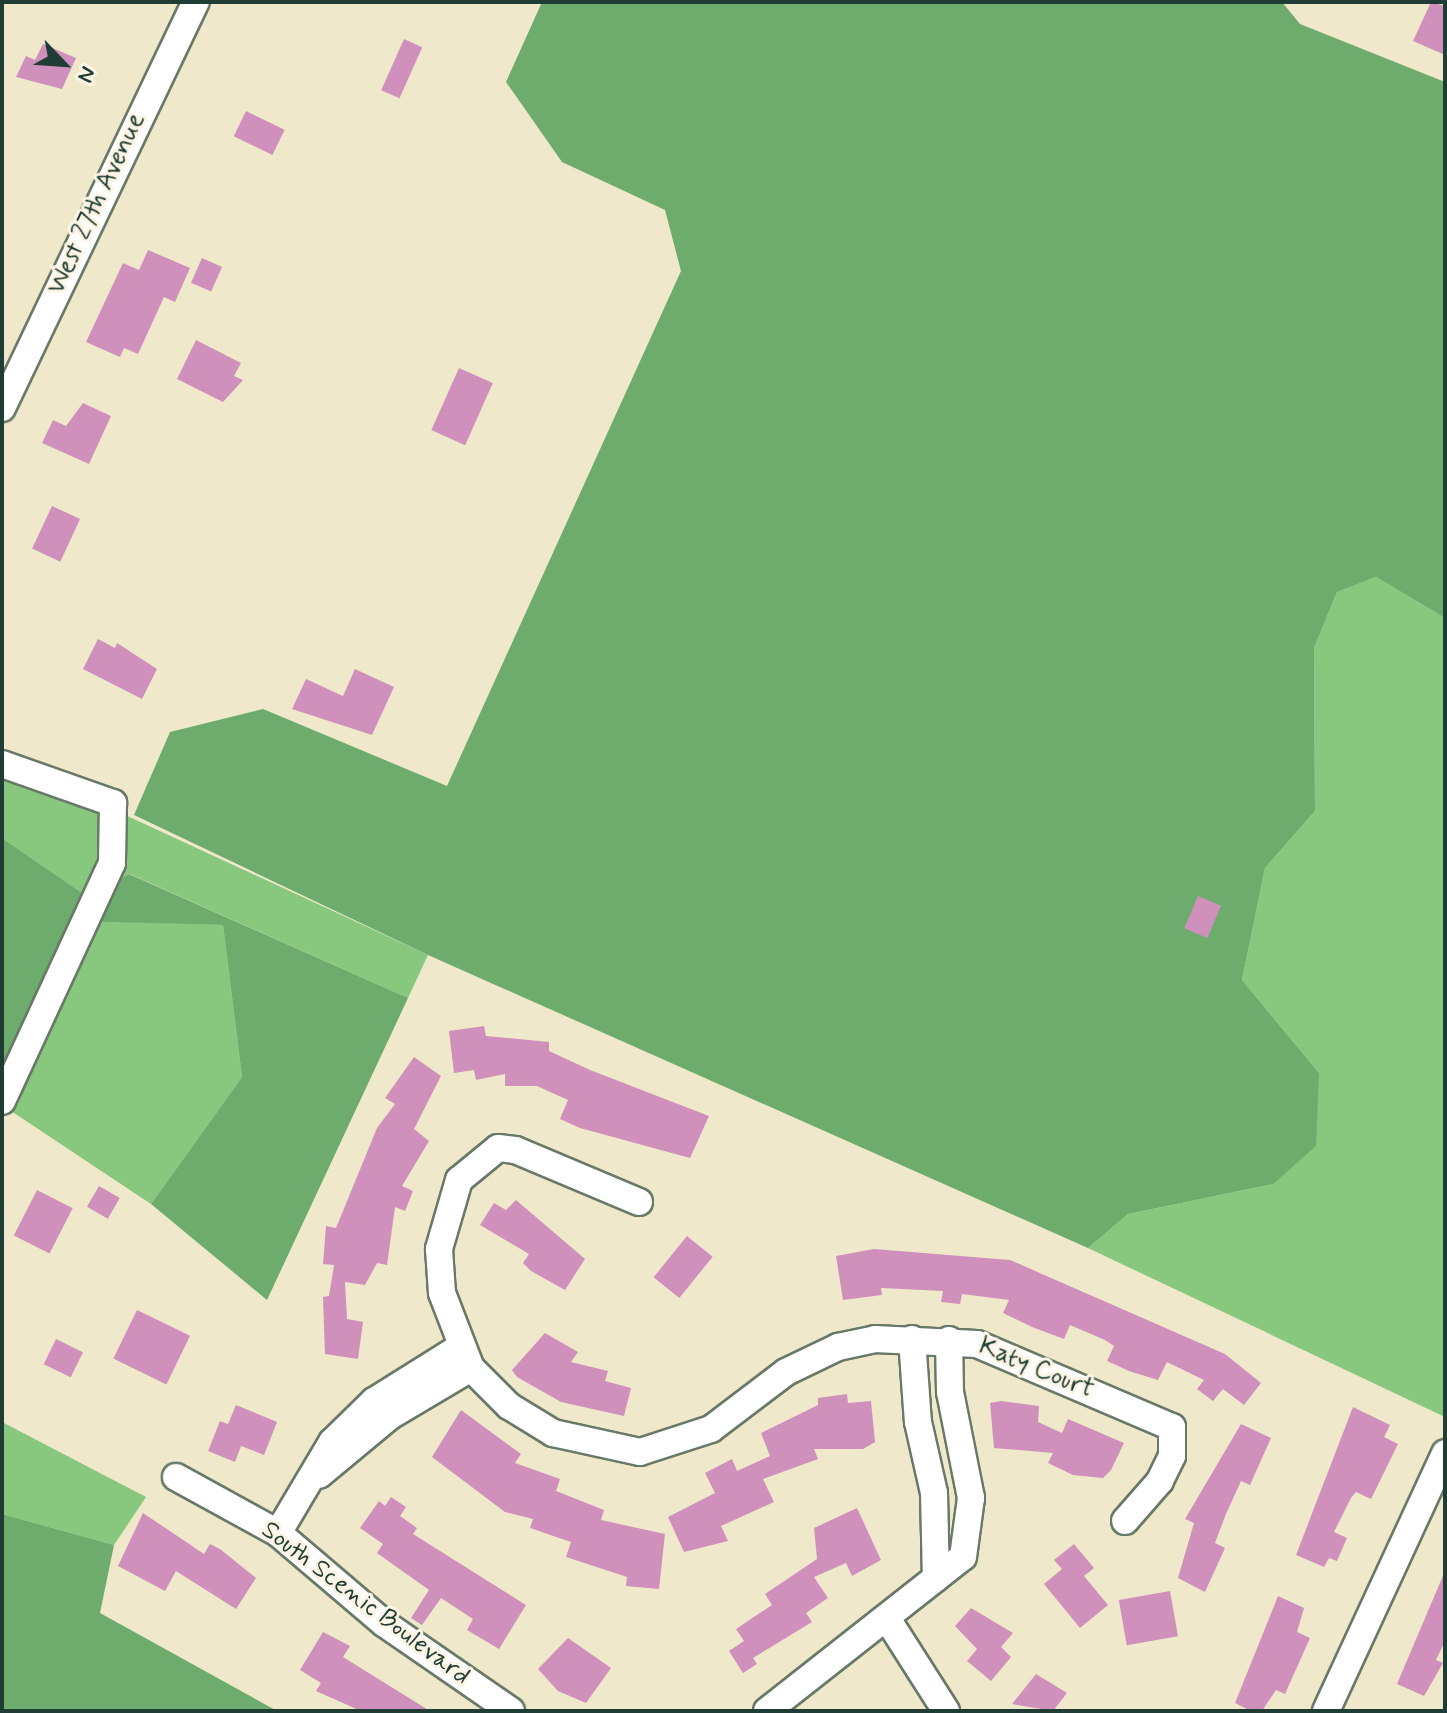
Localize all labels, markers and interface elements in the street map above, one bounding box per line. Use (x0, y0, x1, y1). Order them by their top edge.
north arrow (24, 24, 104, 104)
text: N (70, 62, 102, 87)
street label: West 27th Avenue (41, 108, 153, 300)
street label: Katy Court (974, 1332, 1098, 1406)
street label: South Scenic Boulevard (256, 1516, 474, 1692)

